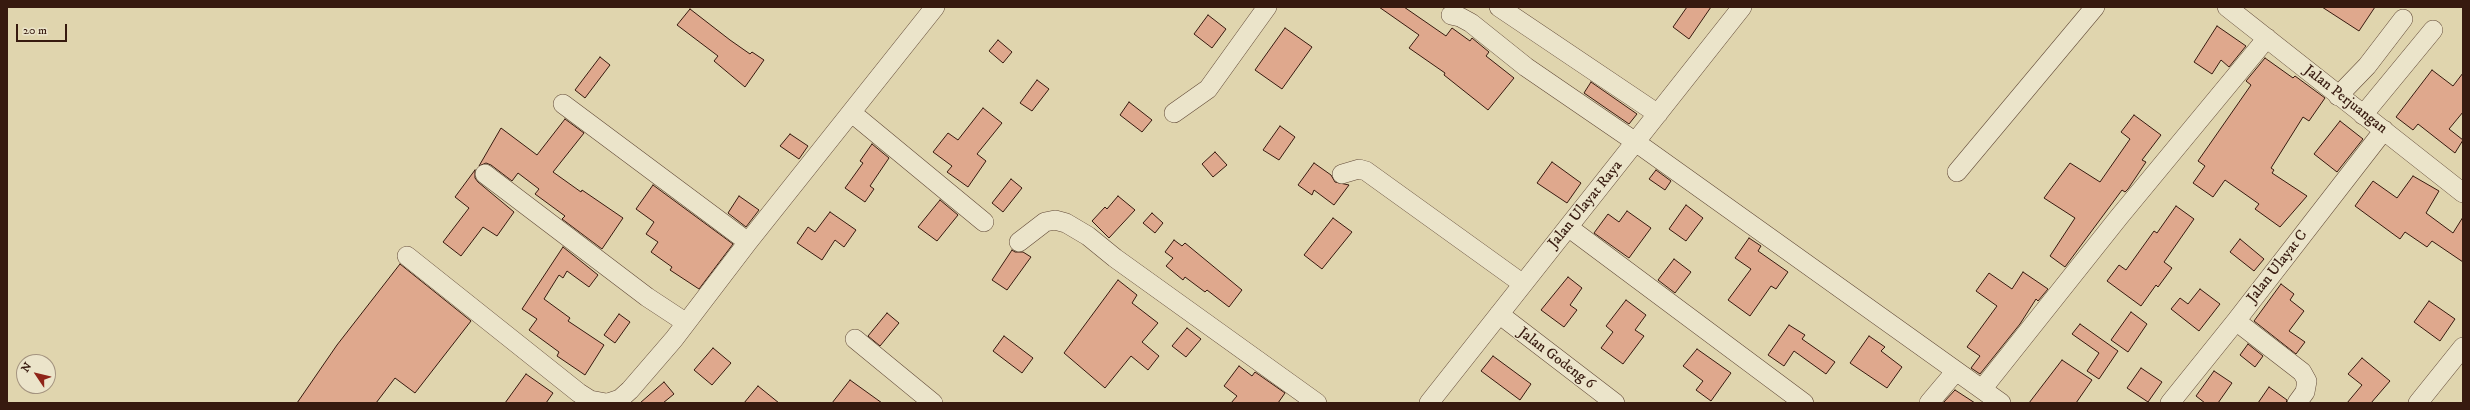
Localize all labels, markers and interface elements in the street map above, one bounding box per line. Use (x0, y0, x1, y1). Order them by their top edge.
scale bar (18, 16, 69, 42)
text: 20 m (23, 23, 47, 38)
street label: Jalan Perjuangan (2300, 62, 2390, 138)
street label: Jalan Ulayat Raya (1545, 158, 1627, 252)
street label: Jalan Ulayat C (2244, 227, 2312, 307)
street label: Jalan Godeng 6 (1514, 324, 1598, 394)
north arrow (16, 354, 56, 394)
text: N (19, 360, 35, 375)

